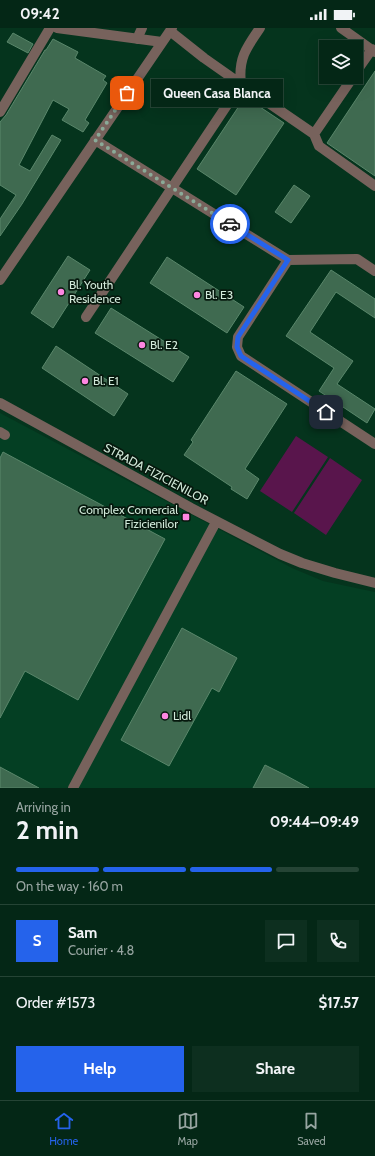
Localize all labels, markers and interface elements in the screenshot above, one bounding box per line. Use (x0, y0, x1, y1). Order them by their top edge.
text: 09:42 (20, 5, 60, 23)
map controls (319, 40, 363, 84)
button: layers (319, 40, 363, 84)
pin (110, 76, 144, 110)
callout: Queen Casa Blanca (151, 79, 283, 107)
icon: bag (116, 82, 138, 104)
text: Queen Casa Blanca (163, 85, 271, 101)
courier (210, 204, 250, 244)
icon: car (219, 213, 241, 235)
place label: Bl. Youth Residence (69, 277, 121, 306)
marker: Bl. Youth Residence (56, 287, 66, 297)
place label: Bl. E3 (205, 287, 233, 302)
marker: Bl. E3 (192, 290, 202, 300)
place label: Bl. E2 (150, 337, 178, 352)
marker: Bl. E2 (137, 340, 147, 350)
place label: Bl. E1 (93, 373, 119, 388)
marker: Bl. E1 (80, 376, 90, 386)
pin (309, 395, 343, 429)
icon: home (315, 401, 337, 423)
street label: STRADA FIZICIENILOR (101, 440, 212, 508)
place label: Complex Comercial Fizicienilor (79, 502, 178, 531)
marker: Complex Comercial Fizicienilor (181, 512, 191, 522)
place label: Lidl (173, 708, 191, 723)
marker: Lidl (160, 711, 170, 721)
text: Arriving in (16, 799, 71, 815)
text: 09:44–09:49 (270, 813, 359, 831)
text: 2 min (16, 814, 79, 846)
text: On the way · 160 m (16, 878, 123, 894)
button: chat (265, 920, 307, 962)
button: phone (317, 920, 359, 962)
text: Sam (68, 924, 97, 942)
text: S (33, 932, 41, 950)
text: Courier · 4.8 (68, 942, 134, 958)
text: Order #1573 (16, 994, 95, 1012)
text: $17.57 (319, 994, 359, 1012)
button: Help (16, 1046, 184, 1092)
button: Share (192, 1046, 359, 1092)
tab: Home (49, 1110, 78, 1148)
tab: Map (177, 1110, 199, 1148)
tab: Saved (297, 1110, 326, 1148)

